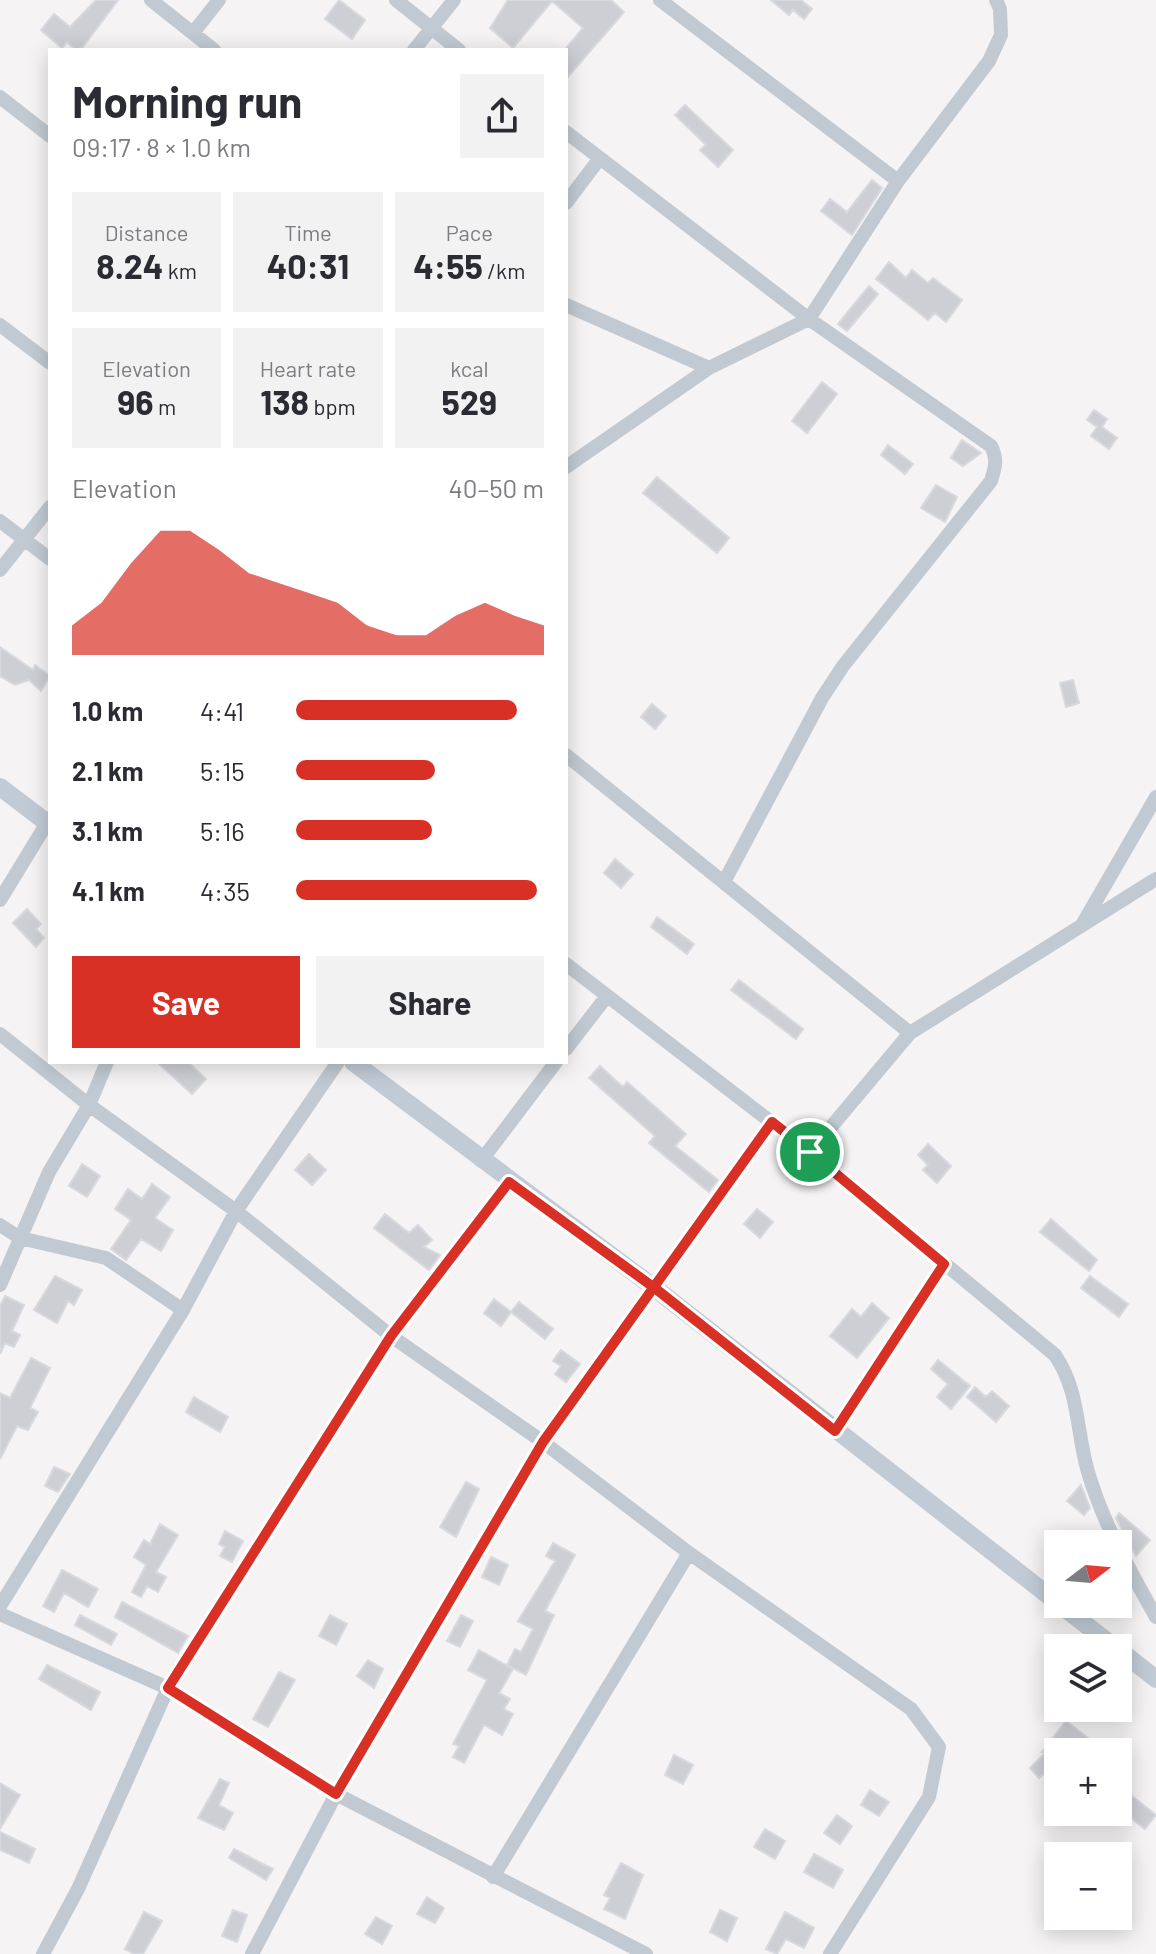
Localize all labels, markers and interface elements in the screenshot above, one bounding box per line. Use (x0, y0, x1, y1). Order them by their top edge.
text: Morning run (72, 74, 302, 127)
button: share (460, 74, 544, 158)
text: 09:17 · 8 × 1.0 km (72, 131, 251, 162)
text: Distance (105, 219, 189, 245)
text: Time (284, 219, 332, 245)
text: Pace (446, 219, 493, 245)
text: 8.24 (96, 245, 163, 286)
text: 40:31 (267, 245, 349, 286)
text: 4:55 (413, 245, 483, 286)
text: km (163, 257, 197, 283)
text: /km (483, 257, 525, 283)
text: Elevation (102, 355, 191, 381)
text: Heart rate (260, 355, 356, 381)
text: kcal (450, 355, 489, 381)
text: 96 (117, 381, 154, 422)
text: 138 (260, 381, 309, 422)
text: 529 (442, 381, 497, 422)
text: m (154, 393, 176, 419)
text: bpm (309, 393, 356, 419)
text: Elevation (72, 472, 177, 503)
text: 40–50 m (449, 472, 544, 503)
text: 1.0 km (72, 695, 143, 726)
text: 4:41 (200, 695, 244, 726)
text: 2.1 km (72, 755, 144, 786)
text: 5:15 (200, 755, 245, 786)
text: 3.1 km (72, 815, 143, 846)
text: 5:16 (200, 815, 245, 846)
text: 4.1 km (72, 875, 145, 906)
text: 4:35 (200, 875, 250, 906)
button: Save (72, 956, 300, 1048)
button: Share (316, 956, 544, 1048)
pin (776, 1118, 844, 1186)
icon: arrive (788, 1130, 832, 1174)
north arrow (1044, 1530, 1132, 1618)
map controls (1044, 1530, 1132, 1930)
button: layers (1044, 1634, 1132, 1722)
button: + (1044, 1738, 1132, 1826)
button: − (1044, 1842, 1132, 1930)

